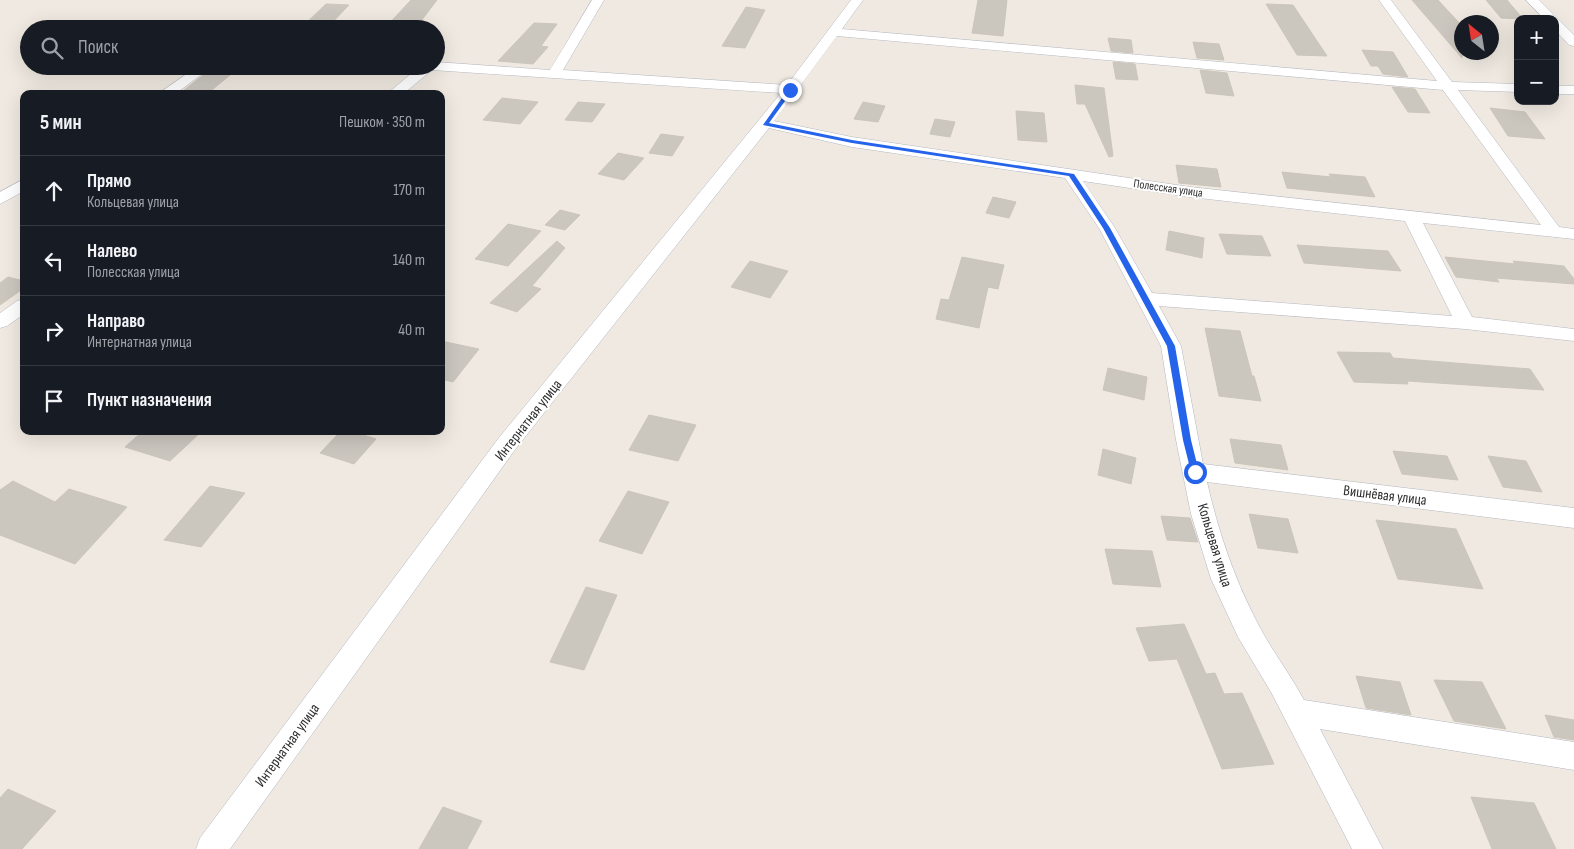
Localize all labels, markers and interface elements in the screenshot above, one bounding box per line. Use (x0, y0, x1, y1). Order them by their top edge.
north arrow (1454, 15, 1499, 60)
map controls (1514, 15, 1559, 105)
button: + (1514, 15, 1559, 60)
search box (20, 20, 445, 75)
icon: search (38, 34, 66, 62)
text: Поиск (78, 36, 118, 59)
button: − (1514, 60, 1559, 105)
route end (779, 79, 802, 102)
text: 5 мин (40, 110, 82, 135)
text: Пешком · 350 m (339, 113, 425, 132)
text: Прямо (87, 170, 131, 193)
street label: Полесская улица (1132, 176, 1204, 201)
icon: ahead (40, 177, 68, 205)
text: 170 m (393, 181, 425, 200)
text: Кольцевая улица (87, 193, 179, 212)
text: Налево (87, 240, 137, 263)
icon: left (40, 247, 68, 275)
text: 140 m (393, 251, 425, 270)
text: Полесская улица (87, 263, 180, 282)
text: Направо (87, 310, 145, 333)
icon: right (40, 317, 68, 345)
text: 40 m (398, 321, 425, 340)
text: Интернатная улица (87, 333, 192, 352)
street label: Интернатная улица (491, 376, 566, 465)
icon: arrive (40, 387, 68, 415)
text: Пункт назначения (87, 389, 212, 412)
route start (1184, 461, 1207, 484)
street label: Вишнёвая улица (1342, 481, 1428, 510)
street label: Кольцевая улица (1193, 501, 1236, 589)
street label: Интернатная улица (251, 700, 324, 791)

